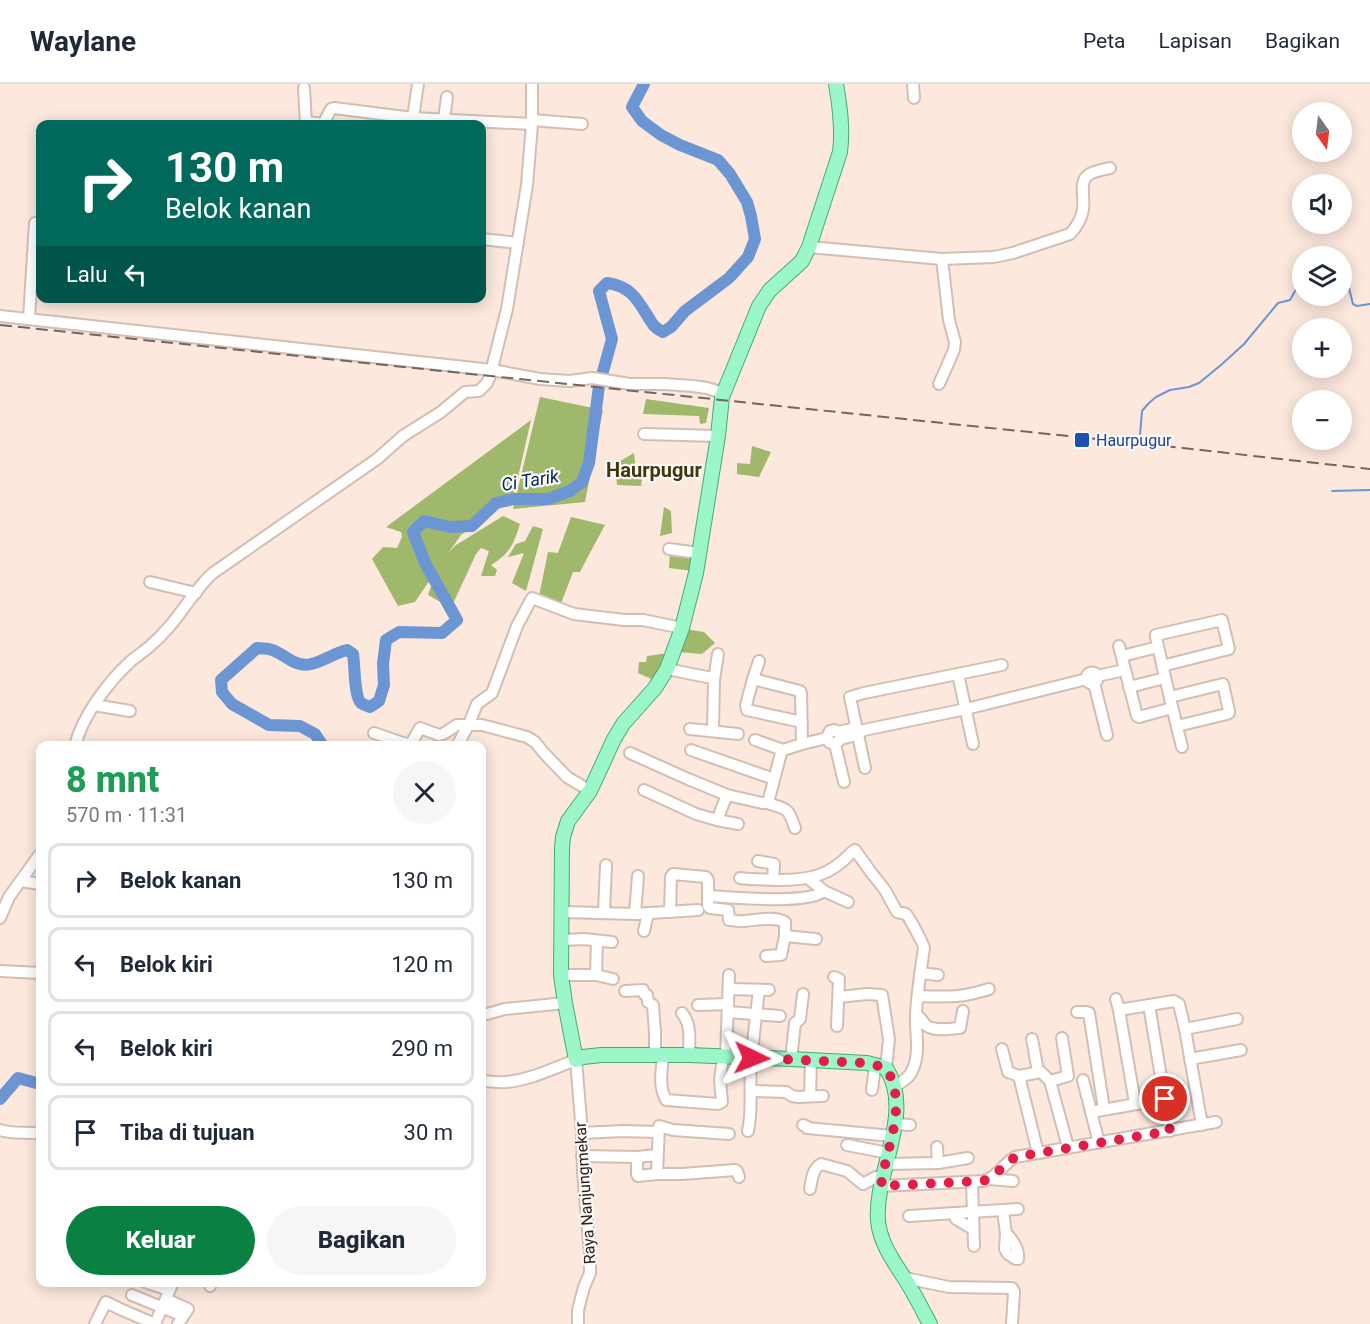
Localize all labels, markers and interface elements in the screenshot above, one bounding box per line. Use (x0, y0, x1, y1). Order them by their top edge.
text: Waylane (30, 25, 136, 58)
text: Peta (1083, 29, 1125, 53)
text: Lapisan (1158, 29, 1232, 53)
text: Bagikan (1265, 29, 1340, 53)
north arrow (1292, 102, 1352, 162)
map controls (1292, 102, 1352, 450)
text: 130 m (165, 143, 284, 192)
icon: right (66, 144, 144, 222)
button: sound (1292, 174, 1352, 234)
text: Belok kanan (165, 193, 311, 225)
button: layers (1292, 246, 1352, 306)
icon: left (119, 258, 152, 291)
text: Lalu (66, 262, 107, 287)
button: + (1292, 318, 1352, 378)
button: − (1292, 390, 1352, 450)
marker: Haurpugur (1073, 431, 1091, 449)
place label: Haurpugur (1096, 431, 1172, 450)
district label: Haurpugur (606, 458, 703, 482)
water label: Ci Tarik (500, 465, 561, 495)
text: 8 mnt (66, 759, 159, 801)
button: close (393, 761, 456, 824)
text: 570 m · 11:31 (66, 803, 187, 827)
icon: right (69, 864, 102, 897)
text: Belok kanan (120, 868, 241, 893)
text: 130 m (391, 868, 453, 893)
icon: left (69, 948, 102, 981)
text: Belok kiri (120, 952, 213, 977)
text: 120 m (391, 952, 453, 977)
position arrow (720, 1026, 784, 1090)
icon: left (69, 1032, 102, 1065)
text: Belok kiri (120, 1036, 213, 1061)
text: 290 m (391, 1036, 453, 1061)
pin (1139, 1073, 1190, 1124)
icon: arrive (1148, 1082, 1181, 1115)
icon: arrive (69, 1116, 102, 1149)
text: Tiba di tujuan (120, 1120, 255, 1145)
text: 30 m (404, 1120, 453, 1145)
street label: Raya Nanjungmekar (571, 1121, 599, 1265)
button: Keluar (66, 1206, 255, 1275)
button: Bagikan (267, 1206, 456, 1275)

